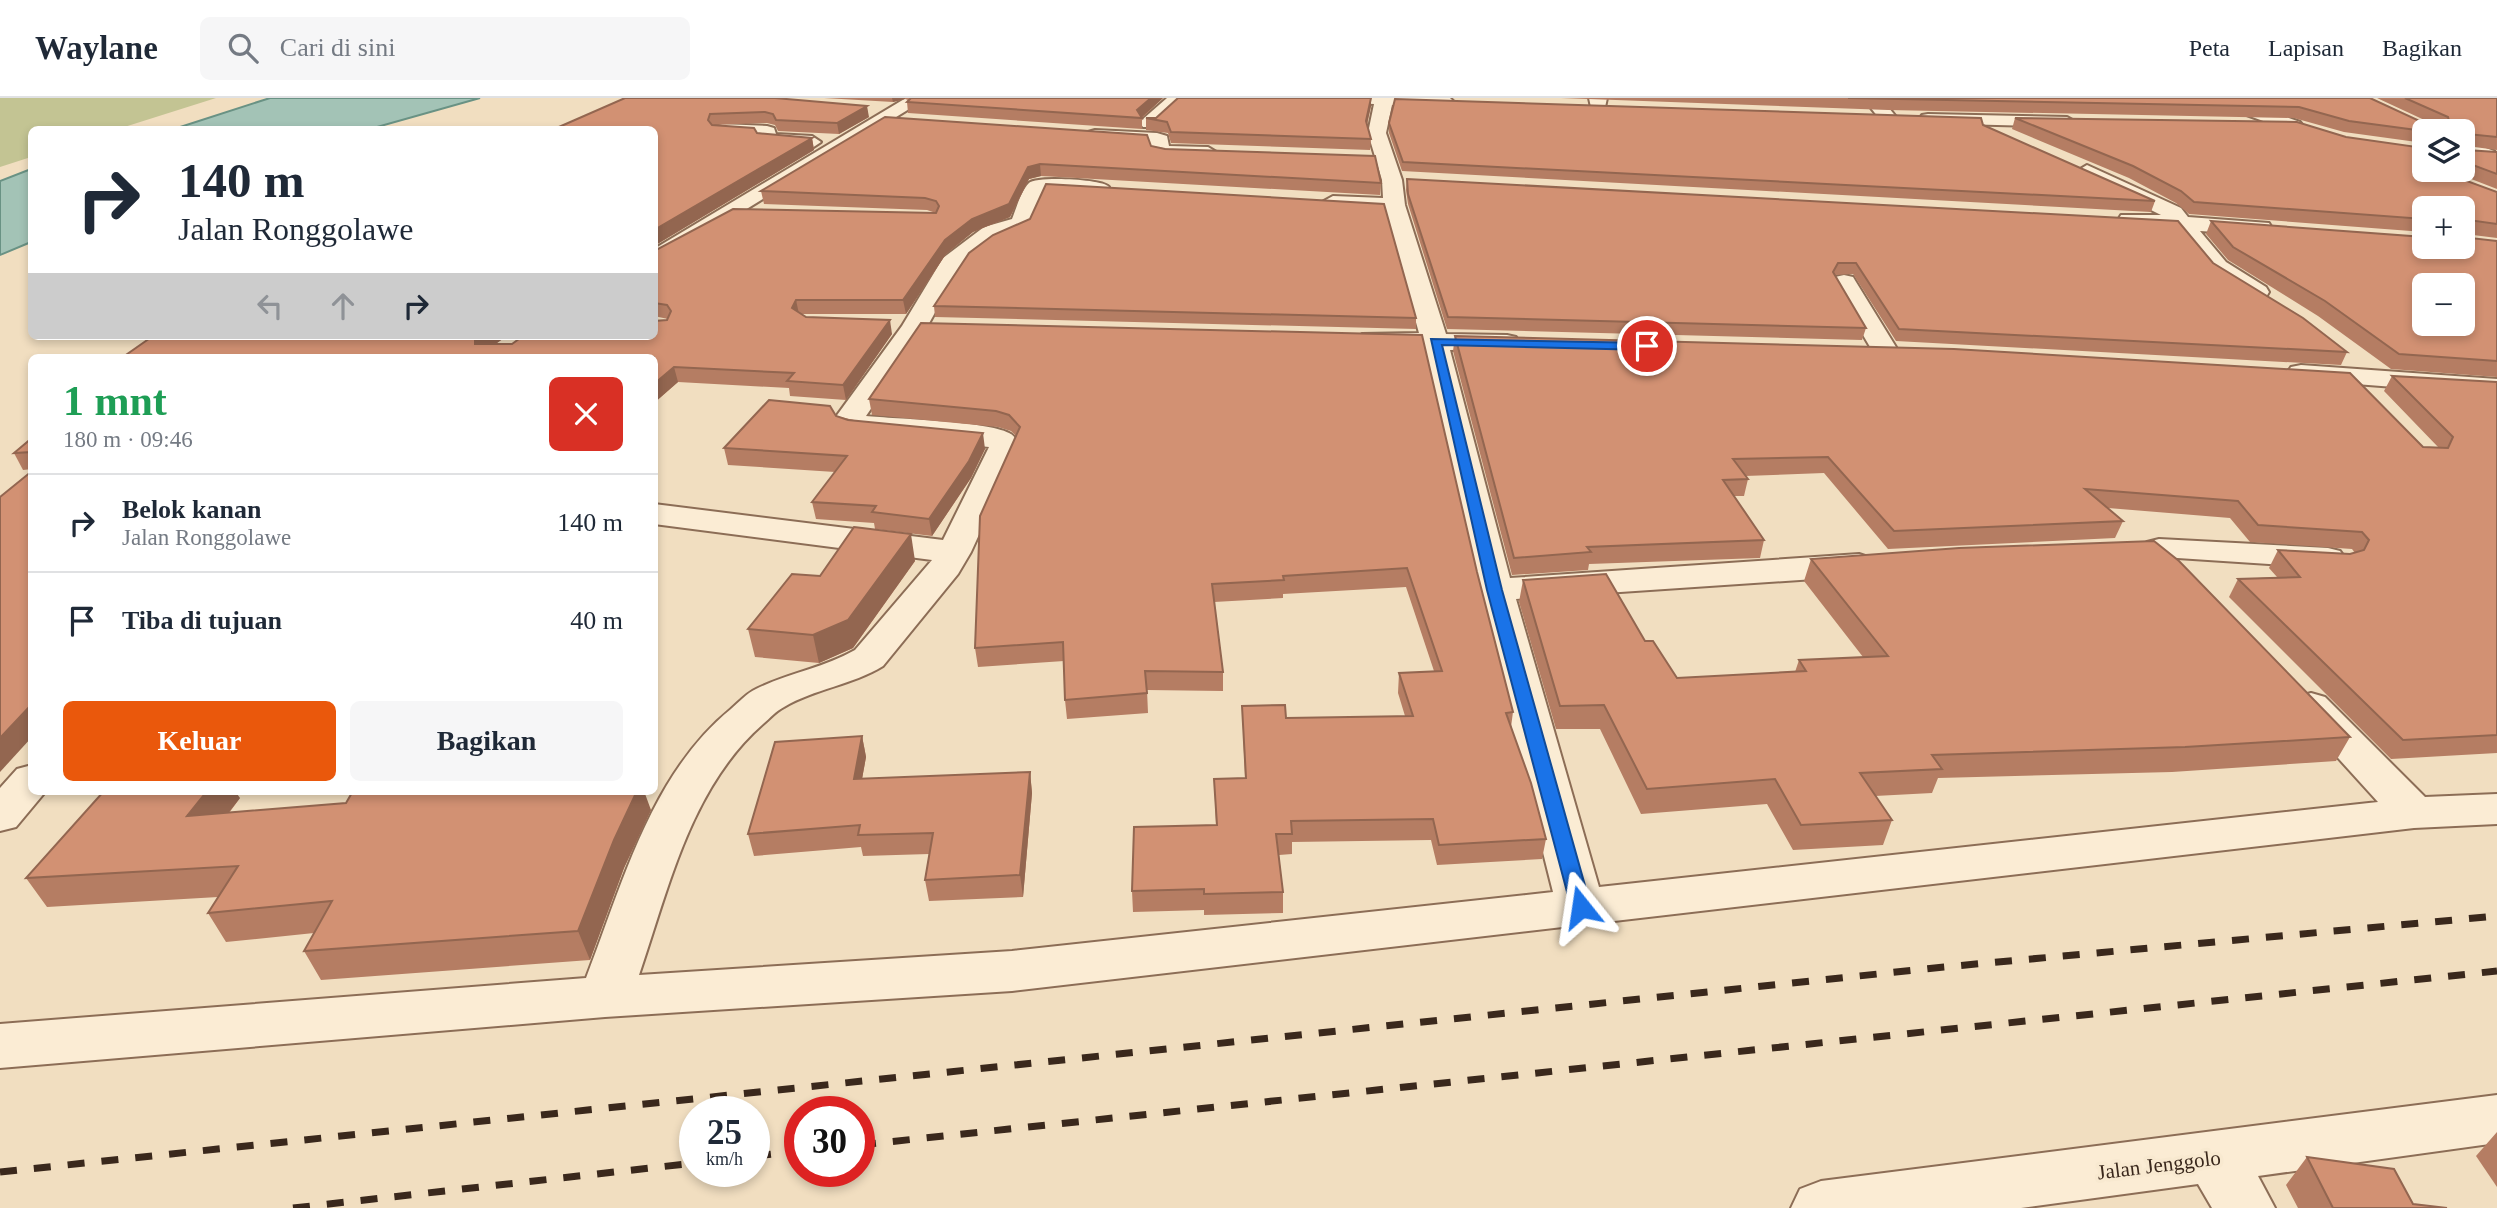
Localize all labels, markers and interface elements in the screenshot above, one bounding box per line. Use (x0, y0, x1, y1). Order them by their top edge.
search box (200, 17, 690, 80)
icon: search (224, 29, 262, 67)
text: Waylane (35, 30, 158, 66)
text: Cari di sini (280, 33, 395, 62)
text: Peta (2189, 35, 2230, 61)
text: Lapisan (2268, 35, 2344, 61)
text: Bagikan (2382, 35, 2462, 61)
map controls (2412, 119, 2475, 336)
button: layers (2412, 119, 2475, 182)
text: 140 m (178, 153, 305, 208)
icon: right (63, 154, 154, 245)
button: + (2412, 196, 2475, 259)
text: Jalan Ronggolawe (178, 211, 414, 247)
button: − (2412, 273, 2475, 336)
icon: left (251, 287, 289, 325)
icon: ahead (324, 287, 362, 325)
icon: right (397, 287, 435, 325)
pin (1617, 316, 1677, 376)
icon: arrive (1628, 327, 1666, 365)
button: close (549, 377, 623, 451)
text: 1 mnt (63, 378, 167, 424)
text: 180 m · 09:46 (63, 427, 193, 452)
text: Belok kanan (122, 495, 261, 524)
icon: right (63, 504, 101, 542)
text: 140 m (557, 508, 623, 537)
text: Jalan Ronggolawe (122, 525, 291, 550)
icon: arrive (63, 602, 101, 640)
text: Tiba di tujuan (122, 606, 282, 635)
text: 40 m (570, 606, 623, 635)
button: Keluar (63, 701, 336, 781)
button: Bagikan (350, 701, 623, 781)
position arrow (1544, 870, 1618, 944)
speed limit sign: 30 (784, 1096, 875, 1187)
text: 25 (707, 1113, 742, 1152)
street label: Jalan Jenggolo (2096, 1146, 2222, 1184)
text: km/h (706, 1149, 743, 1169)

